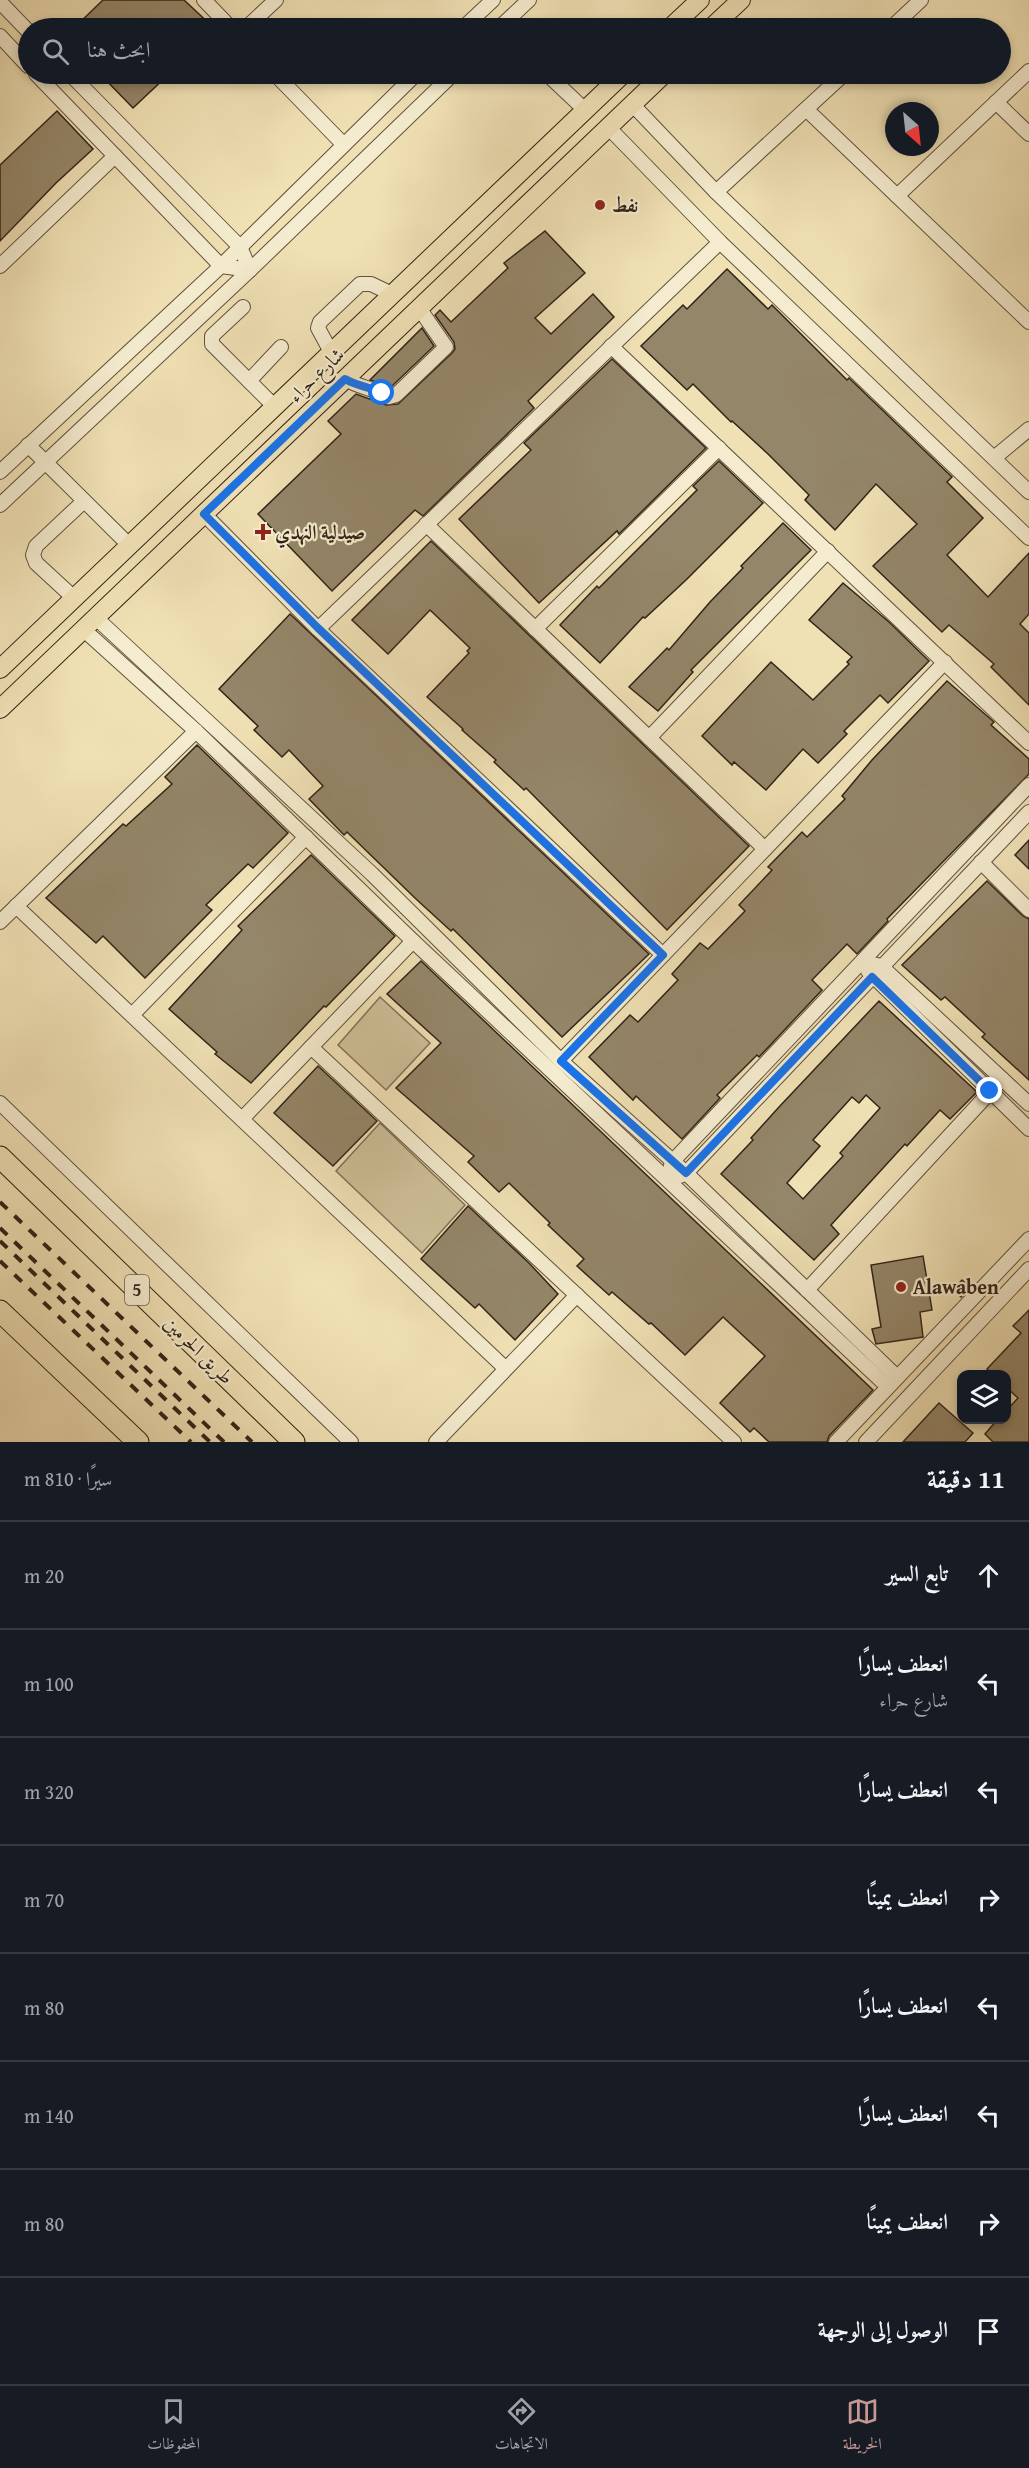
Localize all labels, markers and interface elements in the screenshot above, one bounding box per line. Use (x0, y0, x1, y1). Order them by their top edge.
search box (18, 18, 1011, 84)
text: ابحث هنا (87, 33, 151, 65)
icon: search (39, 35, 72, 68)
north arrow (885, 102, 939, 156)
place label: نفط (612, 190, 639, 219)
marker: نفط (593, 198, 607, 212)
street label: شارع حراء (281, 340, 353, 412)
route start (368, 379, 394, 405)
place label: صيدلية النهدي (275, 517, 365, 549)
marker: صيدلية النهدي (256, 525, 270, 539)
route end (976, 1077, 1002, 1103)
place label: Alawaben (913, 1272, 999, 1301)
road number: 5 (125, 1275, 149, 1305)
marker: Alawaben (894, 1280, 908, 1294)
street label: طريق الحرمين (158, 1309, 241, 1391)
map controls (957, 1370, 1011, 1424)
button: layers (957, 1370, 1011, 1424)
text: 11 دقيقة (927, 1459, 1005, 1498)
text: سيرًا · 810 m (24, 1464, 112, 1493)
text: تابع السير (886, 1557, 948, 1589)
icon: ahead (972, 1559, 1005, 1592)
text: 20 m (24, 1561, 64, 1590)
text: انعطف يسارًا (858, 1647, 948, 1679)
icon: left (972, 1667, 1005, 1700)
text: 100 m (24, 1669, 74, 1698)
text: شارع حراء (879, 1685, 948, 1714)
text: انعطف يسارًا (858, 1773, 948, 1805)
icon: left (972, 1775, 1005, 1808)
text: 320 m (24, 1777, 74, 1806)
text: انعطف يمينًا (867, 1881, 948, 1913)
icon: right (972, 1883, 1005, 1916)
text: 70 m (24, 1885, 64, 1914)
text: انعطف يسارًا (858, 1989, 948, 2021)
icon: left (972, 1991, 1005, 2024)
text: 80 m (24, 1993, 64, 2022)
text: انعطف يسارًا (858, 2097, 948, 2129)
icon: left (972, 2099, 1005, 2132)
text: 140 m (24, 2101, 74, 2130)
text: انعطف يمينًا (867, 2205, 948, 2237)
icon: right (972, 2207, 1005, 2240)
text: 80 m (24, 2209, 64, 2238)
text: الوصول إلى الوجهة (818, 2313, 948, 2345)
icon: arrive (972, 2315, 1005, 2348)
tab: المحفوظات (147, 2395, 200, 2459)
tab: الاتجاهات (495, 2395, 548, 2459)
tab: الخريطة (843, 2395, 882, 2459)

